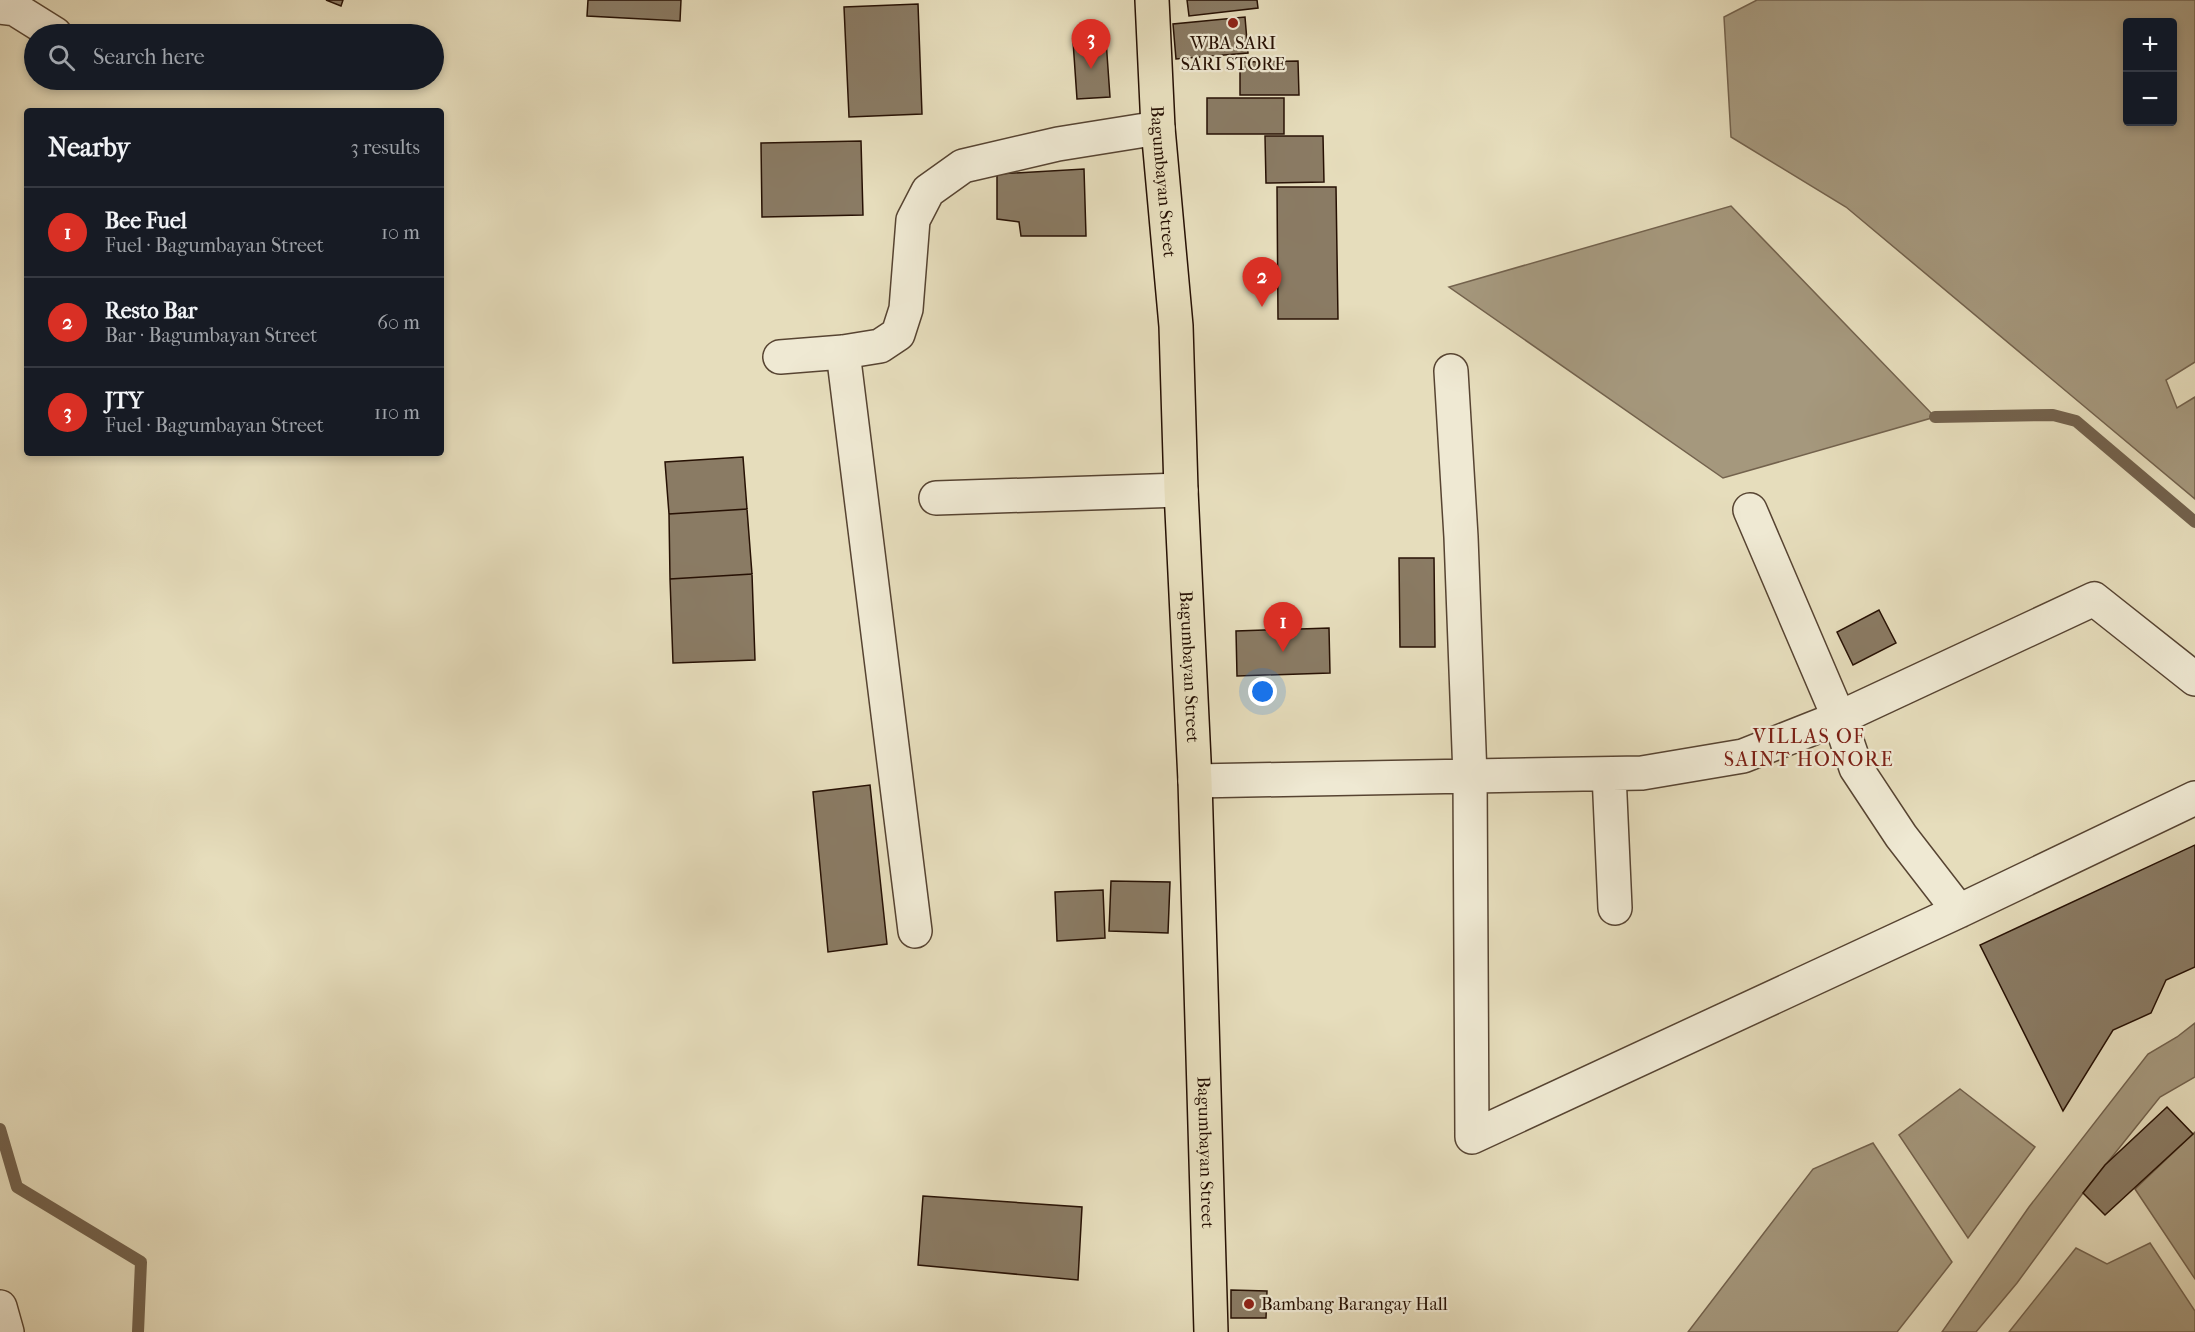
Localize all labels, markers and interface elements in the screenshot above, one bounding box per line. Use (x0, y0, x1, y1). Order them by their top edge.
marker: WBA SARI SARI STORE (1226, 16, 1240, 30)
map controls (2123, 18, 2177, 126)
button: + (2123, 18, 2177, 72)
pin: 3 (1072, 20, 1110, 69)
search box (24, 24, 444, 90)
place label: WBA SARI SARI STORE (1181, 33, 1285, 75)
icon: search (45, 41, 78, 74)
text: Search here (93, 44, 205, 70)
button: − (2123, 72, 2177, 126)
street label: Bagumbayan Street (1146, 105, 1180, 259)
text: Nearby (48, 132, 130, 163)
text: 3 results (351, 136, 420, 159)
text: Bee Fuel (105, 208, 187, 234)
text: 1 (64, 221, 71, 244)
text: 10 m (381, 221, 420, 244)
text: Fuel · Bagumbayan Street (105, 234, 324, 257)
pin: 2 (1242, 258, 1282, 307)
text: Resto Bar (105, 298, 197, 324)
text: 2 (62, 311, 73, 334)
text: 60 m (377, 311, 420, 334)
text: Bar · Bagumbayan Street (105, 324, 317, 347)
text: JTY (105, 388, 143, 414)
text: 3 (63, 401, 72, 424)
text: 110 m (374, 401, 420, 424)
text: Fuel · Bagumbayan Street (105, 414, 324, 437)
street label: Bagumbayan Street (1175, 590, 1204, 744)
pin: 1 (1264, 602, 1302, 652)
your location (1248, 677, 1277, 706)
district label: VILLAS OF SAINT HONORE (1724, 725, 1894, 771)
street label: Bagumbayan Street (1193, 1076, 1219, 1229)
place label: Bambang Barangay Hall (1261, 1294, 1448, 1315)
marker: Bambang Barangay Hall (1242, 1297, 1256, 1311)

